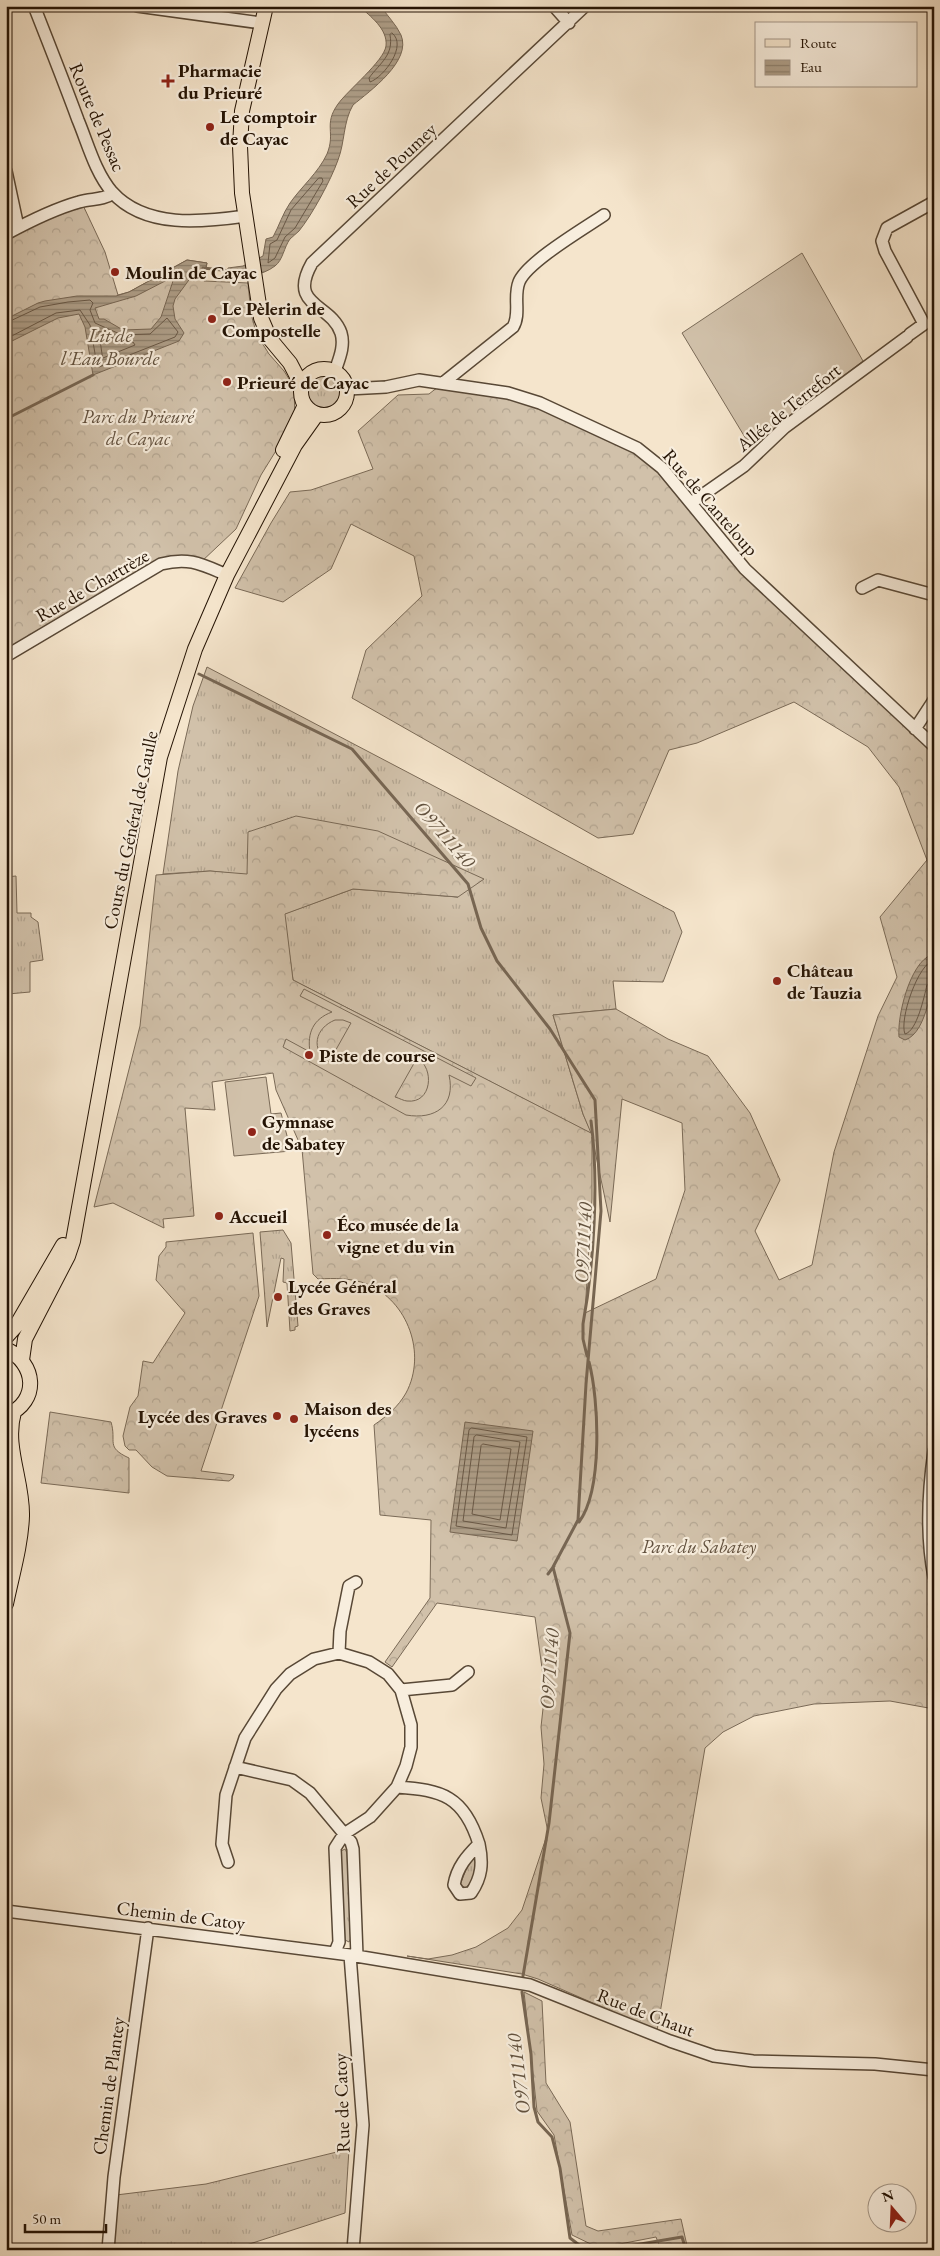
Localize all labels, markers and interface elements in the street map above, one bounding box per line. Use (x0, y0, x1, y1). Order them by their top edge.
legend (755, 22, 918, 88)
text: Route (800, 33, 837, 52)
text: Eau (800, 57, 822, 76)
place label: Pharmacie du Prieuré (178, 58, 262, 105)
street label: Route de Pessac (63, 59, 132, 175)
marker: Pharmacie du Prieuré (162, 75, 174, 87)
place label: Le comptoir de Cayac (220, 104, 317, 151)
street label: Rue de Poumey (341, 117, 442, 214)
marker: Le comptoir de Cayac (204, 121, 216, 133)
place label: Moulin de Cayac (125, 260, 257, 285)
marker: Moulin de Cayac (109, 266, 121, 278)
place label: Le Pèlerin de Compostelle (222, 296, 325, 343)
marker: Le Pèlerin de Compostelle (206, 313, 218, 325)
water label: Lit de l'Eau Bourde (61, 322, 159, 371)
street label: Allée de Terrefort (730, 358, 846, 458)
place label: Prieuré de Cayac (237, 370, 369, 395)
marker: Prieuré de Cayac (221, 376, 233, 388)
park label: Parc du Prieuré de Cayac (82, 404, 195, 451)
street label: Rue de Canteloup (657, 444, 764, 561)
street label: Rue de Chartrèze (31, 543, 154, 628)
street label: Cours du Général de Gaulle (97, 729, 164, 932)
water label: O9711140 (409, 795, 482, 874)
place label: Château de Tauzia (787, 958, 863, 1005)
marker: Château de Tauzia (771, 975, 783, 987)
place label: Piste de course (319, 1043, 436, 1068)
marker: Piste de course (303, 1049, 315, 1061)
place label: Gymnase de Sabatey (262, 1109, 346, 1156)
marker: Gymnase de Sabatey (246, 1126, 258, 1138)
water label: O9711140 (568, 1200, 598, 1284)
place label: Accueil (228, 1204, 288, 1229)
marker: Accueil (213, 1210, 225, 1222)
place label: Éco musée de la vigne et du vin (337, 1212, 460, 1259)
marker: Éco musée de la vigne et du vin (321, 1229, 333, 1241)
place label: Lycée Général des Graves (288, 1274, 398, 1321)
marker: Lycée Général des Graves (272, 1291, 284, 1303)
place label: Maison des lycéens (304, 1396, 392, 1443)
place label: Lycée des Graves (138, 1404, 267, 1429)
marker: Lycée des Graves (271, 1410, 283, 1422)
marker: Maison des lycéens (288, 1413, 300, 1425)
park label: Parc du Sabatey (642, 1534, 757, 1559)
water label: O9711140 (533, 1626, 565, 1710)
street label: Chemin de Catoy (115, 1895, 247, 1936)
street label: Rue de Chaut (594, 1982, 698, 2043)
street label: Chemin de Plantey (86, 2015, 131, 2157)
water label: O9711140 (500, 2031, 536, 2116)
street label: Rue de Catoy (327, 2052, 356, 2153)
north arrow (868, 2184, 918, 2234)
text: N (879, 2185, 897, 2206)
scale bar (25, 2201, 106, 2233)
text: 50 m (32, 2209, 61, 2228)

